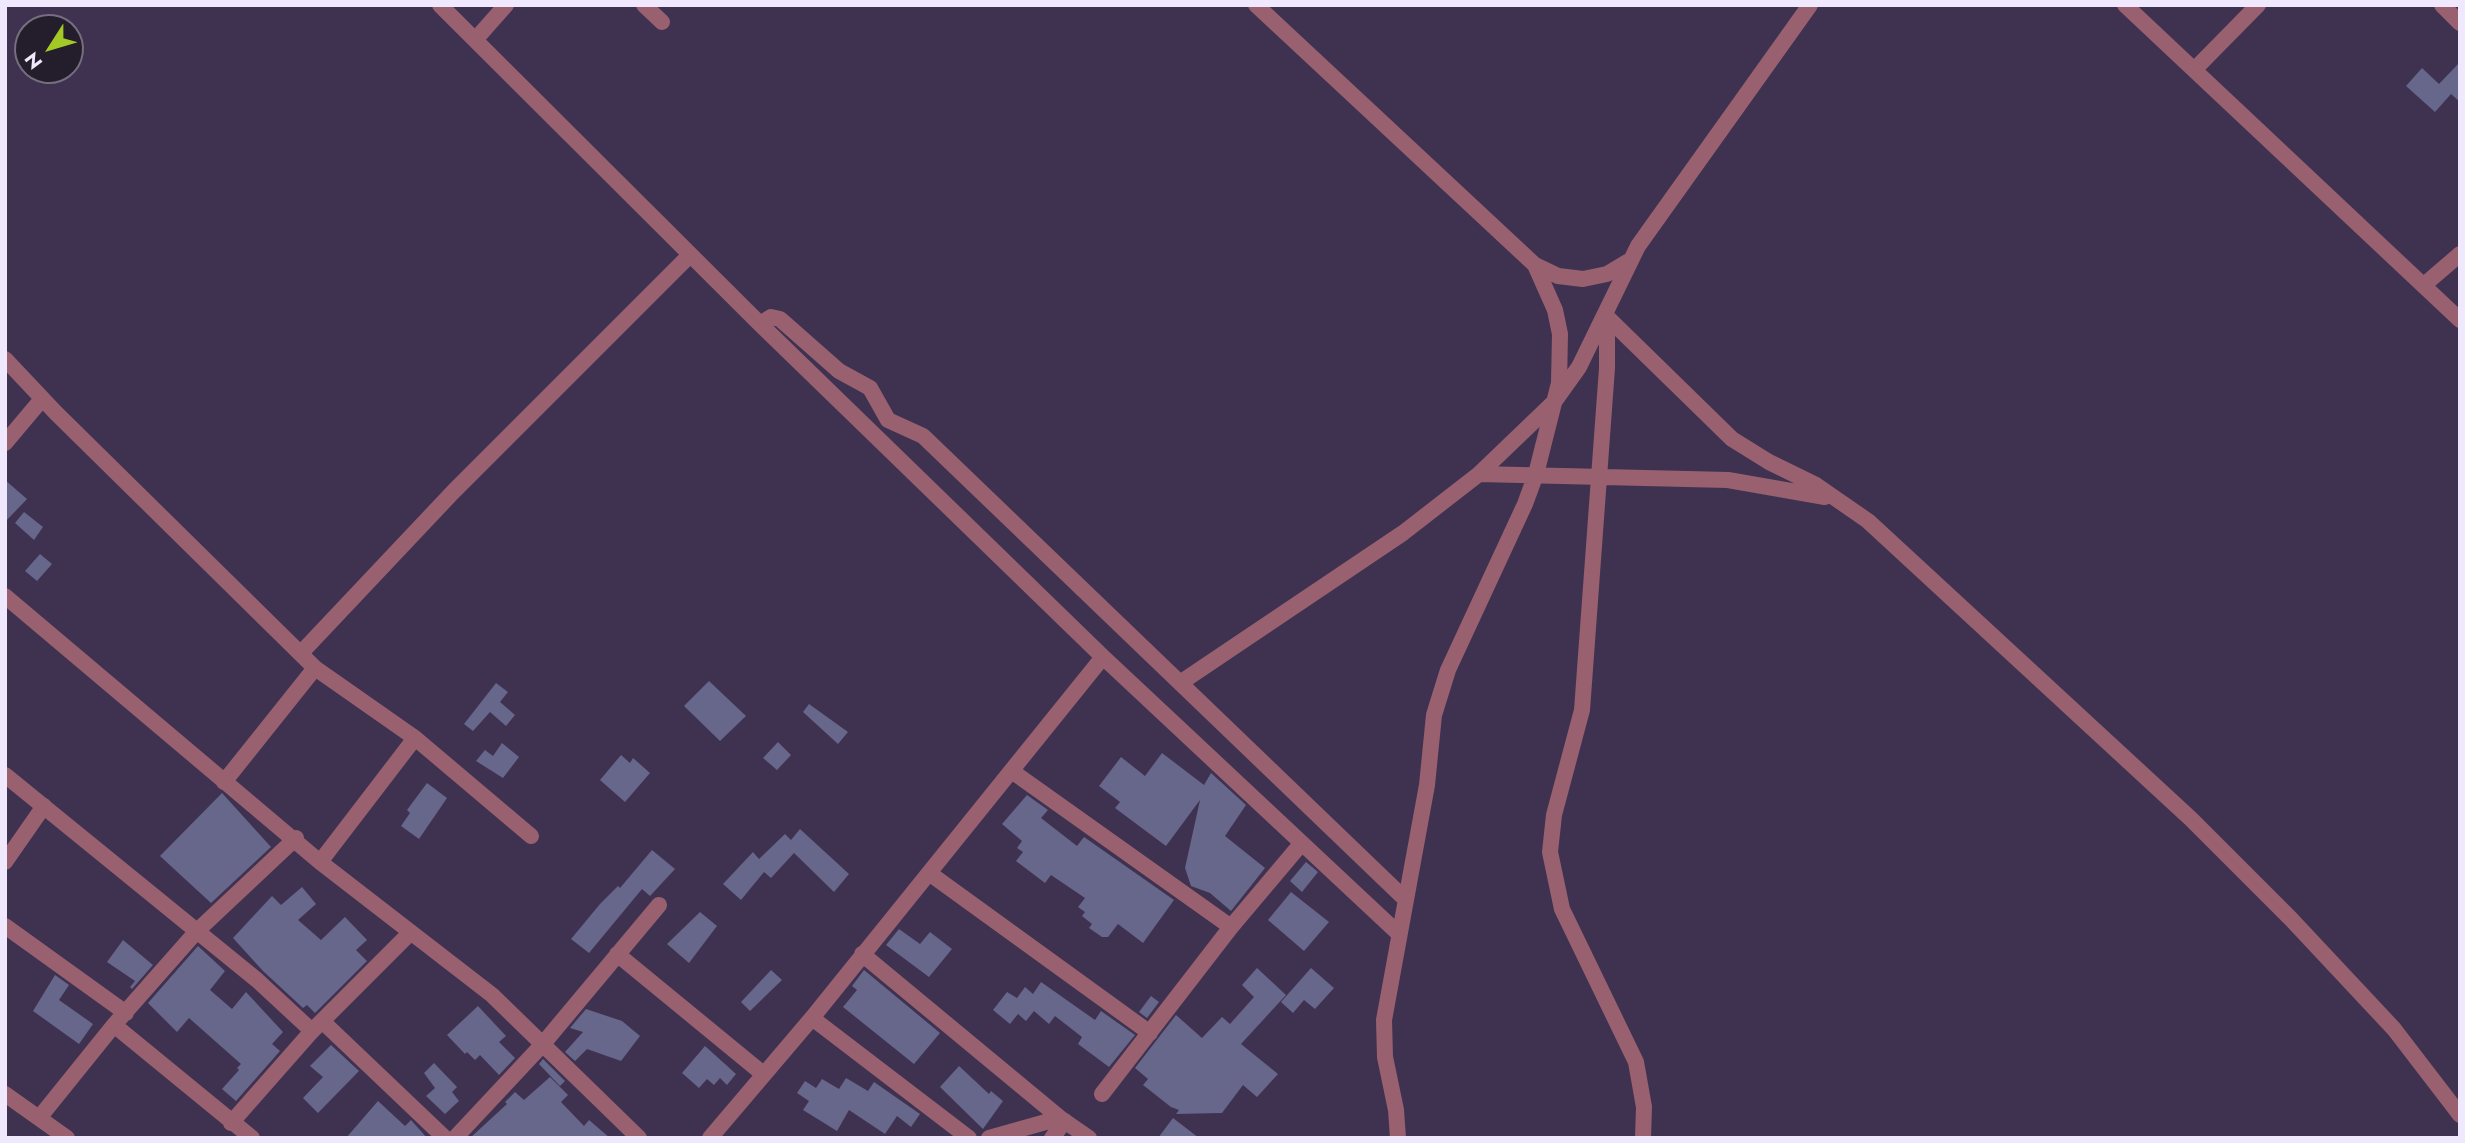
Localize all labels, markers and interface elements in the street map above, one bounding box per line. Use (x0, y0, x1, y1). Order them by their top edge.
north arrow (14, 14, 84, 84)
text: N (18, 47, 49, 75)

